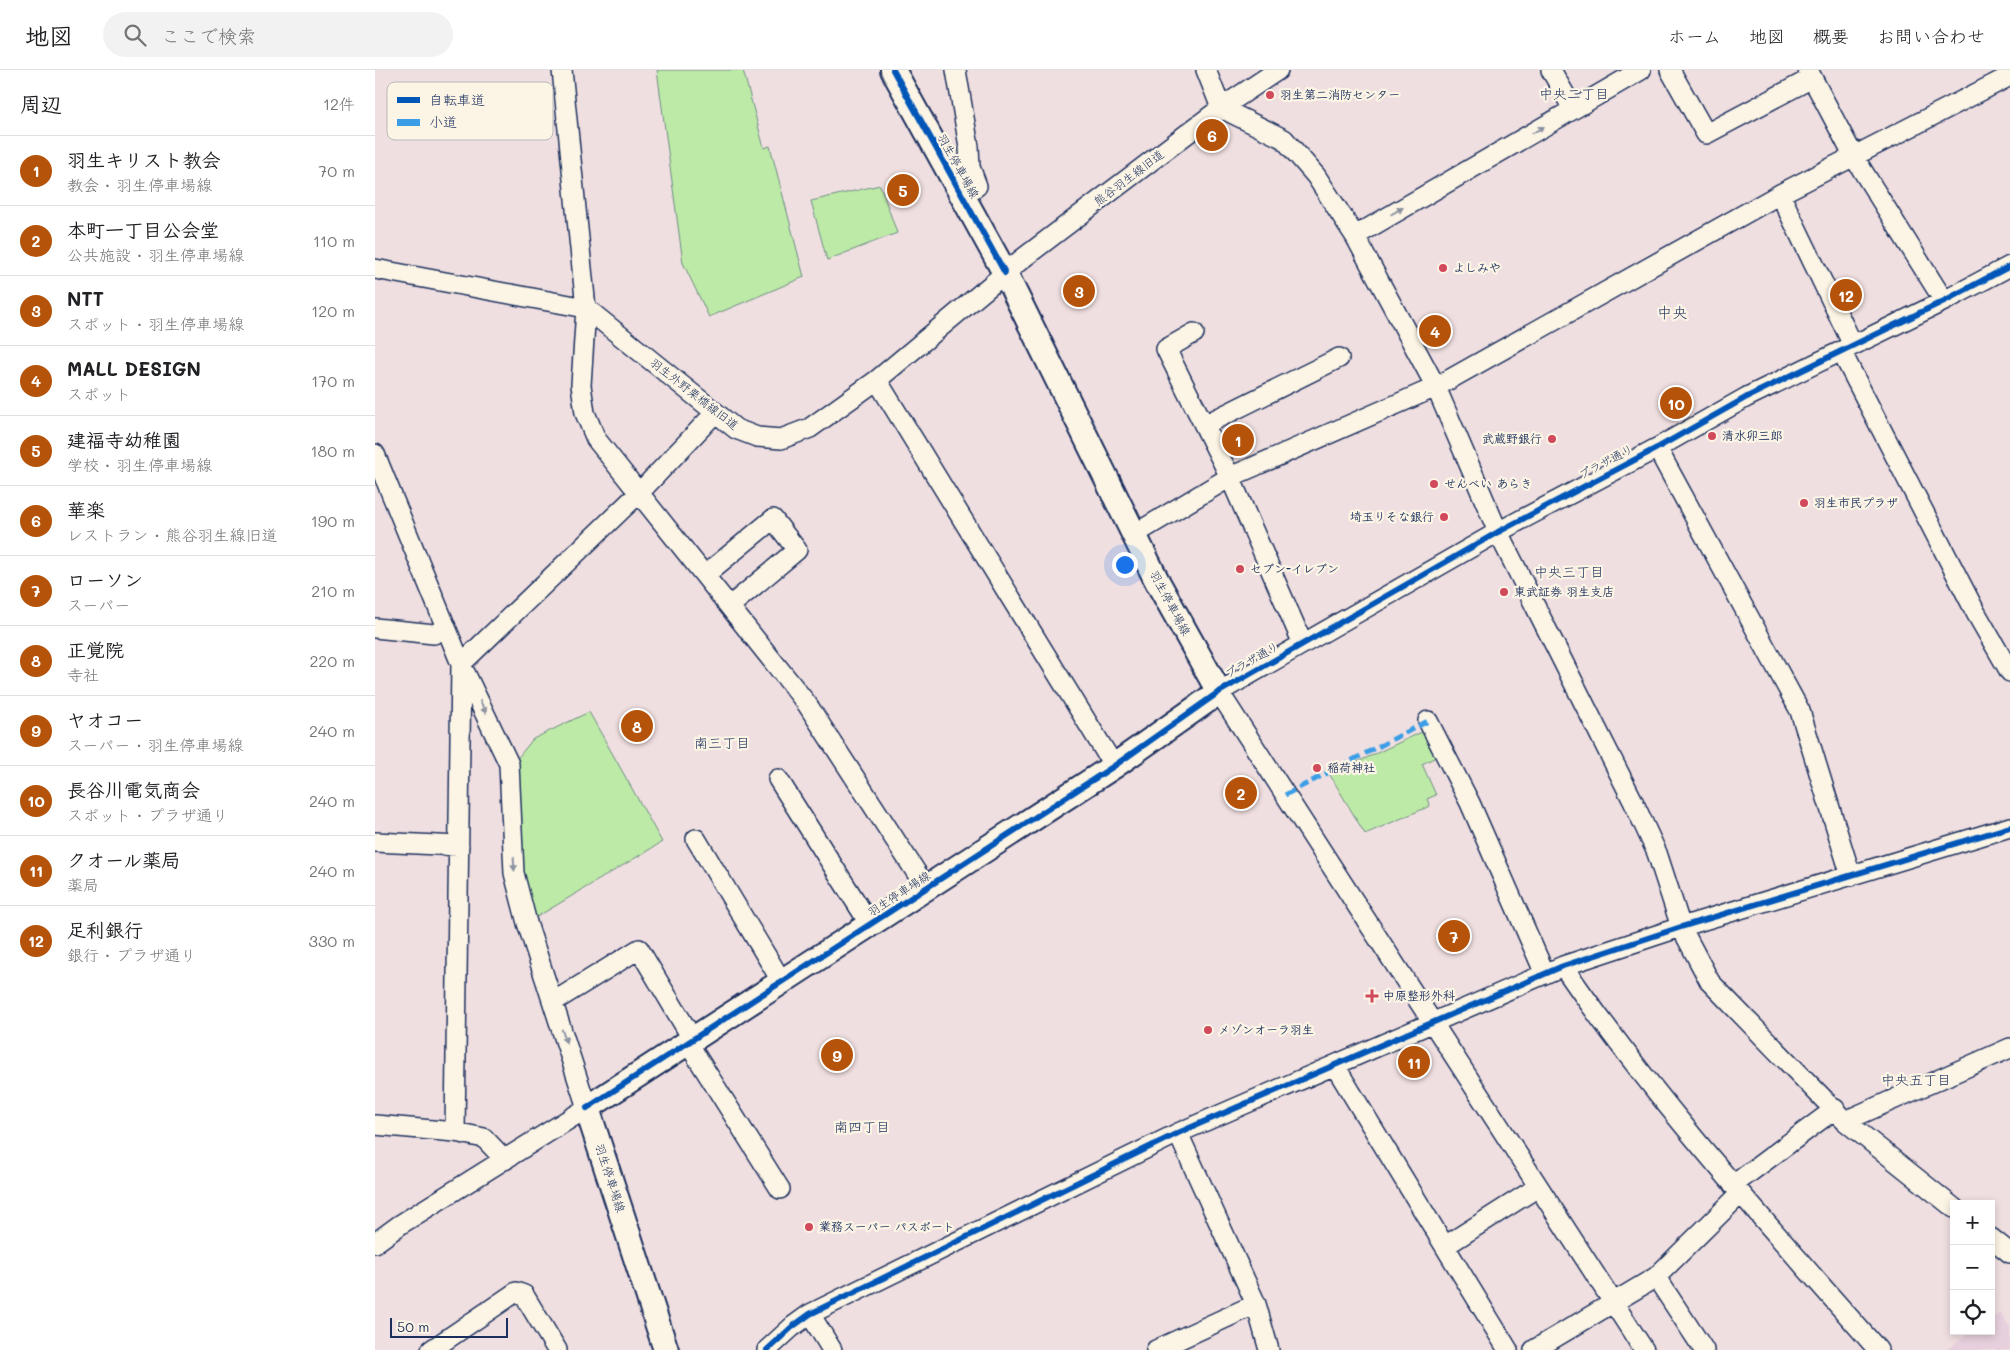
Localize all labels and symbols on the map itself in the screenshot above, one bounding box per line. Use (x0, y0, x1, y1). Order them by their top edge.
legend (387, 82, 553, 140)
district label: 中央二丁目 (1539, 84, 1609, 103)
place label: 羽生第二消防センター (1280, 86, 1400, 102)
marker: 羽生第二消防センター (1264, 89, 1276, 101)
text: 自転車道 (429, 90, 485, 109)
text: 小道 (429, 112, 457, 131)
pin: 6 (1196, 116, 1228, 154)
one-way arrow (1531, 125, 1544, 134)
street label: 羽生停車場線 (934, 130, 983, 201)
street label: 熊谷羽生線旧道 (1090, 146, 1167, 209)
pin: 5 (887, 171, 919, 209)
one-way arrow (1391, 207, 1404, 216)
place label: よしみや (1453, 259, 1501, 275)
marker: よしみや (1437, 262, 1449, 274)
pin: 3 (1063, 272, 1095, 310)
pin: 12 (1830, 276, 1862, 314)
district label: 中央 (1657, 302, 1687, 322)
pin: 4 (1419, 312, 1451, 350)
street label: 羽生外野栗橋線旧道 (647, 354, 742, 433)
pin: 10 (1660, 384, 1692, 422)
pin: 1 (1222, 421, 1254, 459)
place label: 清水卯三郎 (1722, 427, 1782, 443)
place label: 武蔵野銀行 (1482, 430, 1542, 446)
marker: 清水卯三郎 (1706, 430, 1718, 442)
marker: 武蔵野銀行 (1546, 433, 1558, 445)
street label: プラザ通り (1575, 440, 1636, 482)
place label: せんべい あらき (1444, 475, 1532, 491)
marker: せんべい あらき (1428, 478, 1440, 490)
place label: 羽生市民プラザ (1814, 494, 1898, 510)
marker: 羽生市民プラザ (1798, 497, 1810, 509)
place label: 埼玉りそな銀行 (1350, 508, 1434, 524)
marker: 埼玉りそな銀行 (1438, 511, 1450, 523)
your location (1112, 552, 1138, 578)
place label: セブン-イレブン (1250, 560, 1339, 576)
district label: 中央三丁目 (1534, 562, 1604, 581)
marker: セブン-イレブン (1234, 563, 1246, 575)
street label: 羽生停車場線 (1147, 567, 1195, 638)
place label: 東武証券 羽生支店 (1514, 583, 1614, 599)
marker: 東武証券 羽生支店 (1498, 586, 1510, 598)
street label: プラザ通り (1222, 637, 1281, 681)
one-way arrow (479, 700, 487, 714)
pin: 8 (621, 707, 653, 745)
district label: 南三丁目 (694, 733, 750, 752)
place label: 稲荷神社 (1327, 759, 1375, 775)
marker: 稲荷神社 (1311, 762, 1323, 774)
pin: 2 (1225, 774, 1257, 812)
one-way arrow (510, 856, 518, 872)
street label: 羽生停車場線 (864, 867, 933, 919)
pin: 7 (1438, 917, 1470, 955)
place label: 中原整形外科 (1383, 987, 1455, 1003)
marker: 中原整形外科 (1365, 989, 1379, 1003)
place label: メゾンオーラ羽生 (1218, 1021, 1314, 1037)
marker: メゾンオーラ羽生 (1202, 1024, 1214, 1036)
one-way arrow (560, 1029, 568, 1044)
pin: 9 (821, 1036, 853, 1074)
pin: 11 (1398, 1043, 1430, 1081)
district label: 中央五丁目 (1881, 1070, 1951, 1089)
district label: 南四丁目 (834, 1117, 890, 1136)
street label: 羽生停車場線 (592, 1141, 630, 1214)
place label: 業務スーパー パスポート (819, 1218, 955, 1234)
marker: 業務スーパー パスポート (803, 1221, 815, 1233)
scale bar (390, 1315, 507, 1338)

